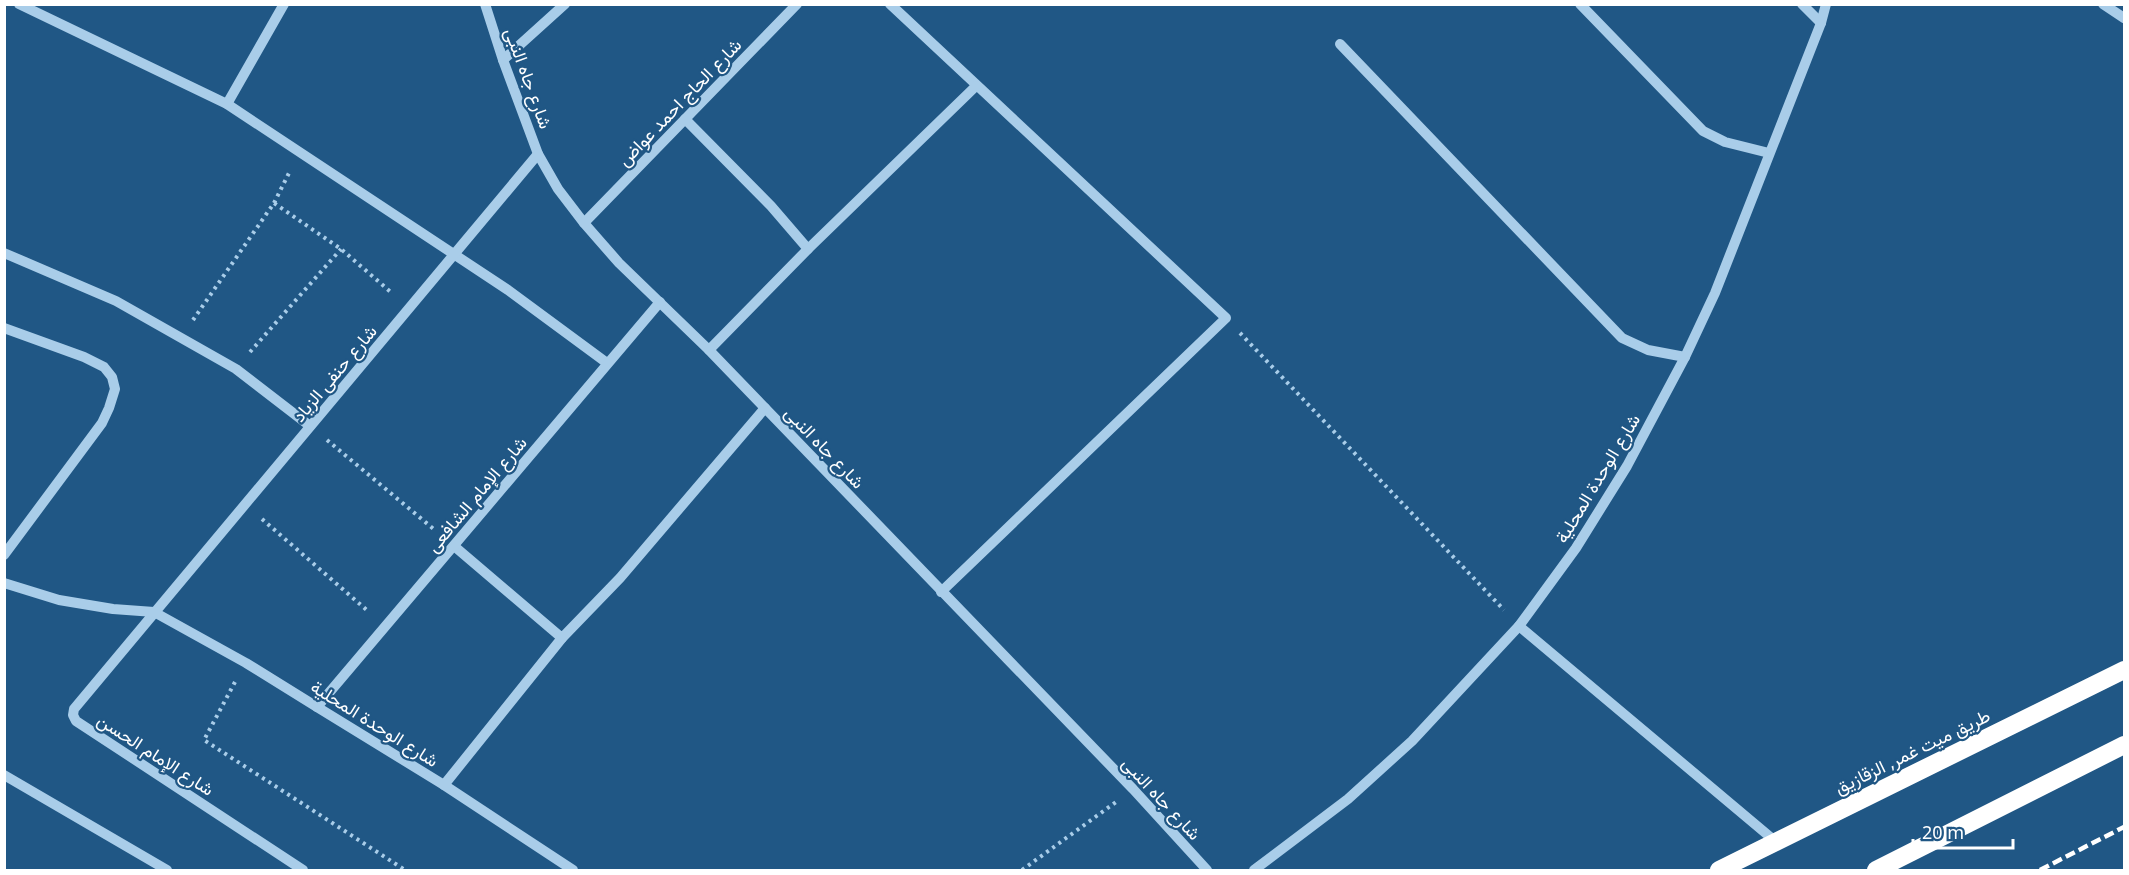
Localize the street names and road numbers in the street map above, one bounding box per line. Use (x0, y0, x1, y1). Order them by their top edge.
street label: شارع جاه النبى (499, 24, 558, 132)
street label: شارع الحاج احمد عواض (612, 33, 747, 172)
street label: شارع حنفى الزياد (286, 319, 382, 427)
street label: شارع جاه النبى (779, 401, 870, 494)
street label: شارع الوحدة المحلية (1549, 409, 1646, 547)
street label: شارع الإمام الشافعى (420, 431, 532, 558)
street label: شارع الوحدة المحلية (306, 674, 443, 773)
street label: طريق ميت غمر, الزقازيق (1830, 703, 1994, 799)
street label: شارع الإمام الحسن (92, 707, 219, 802)
street label: شارع جاه النبى (1116, 751, 1207, 846)

